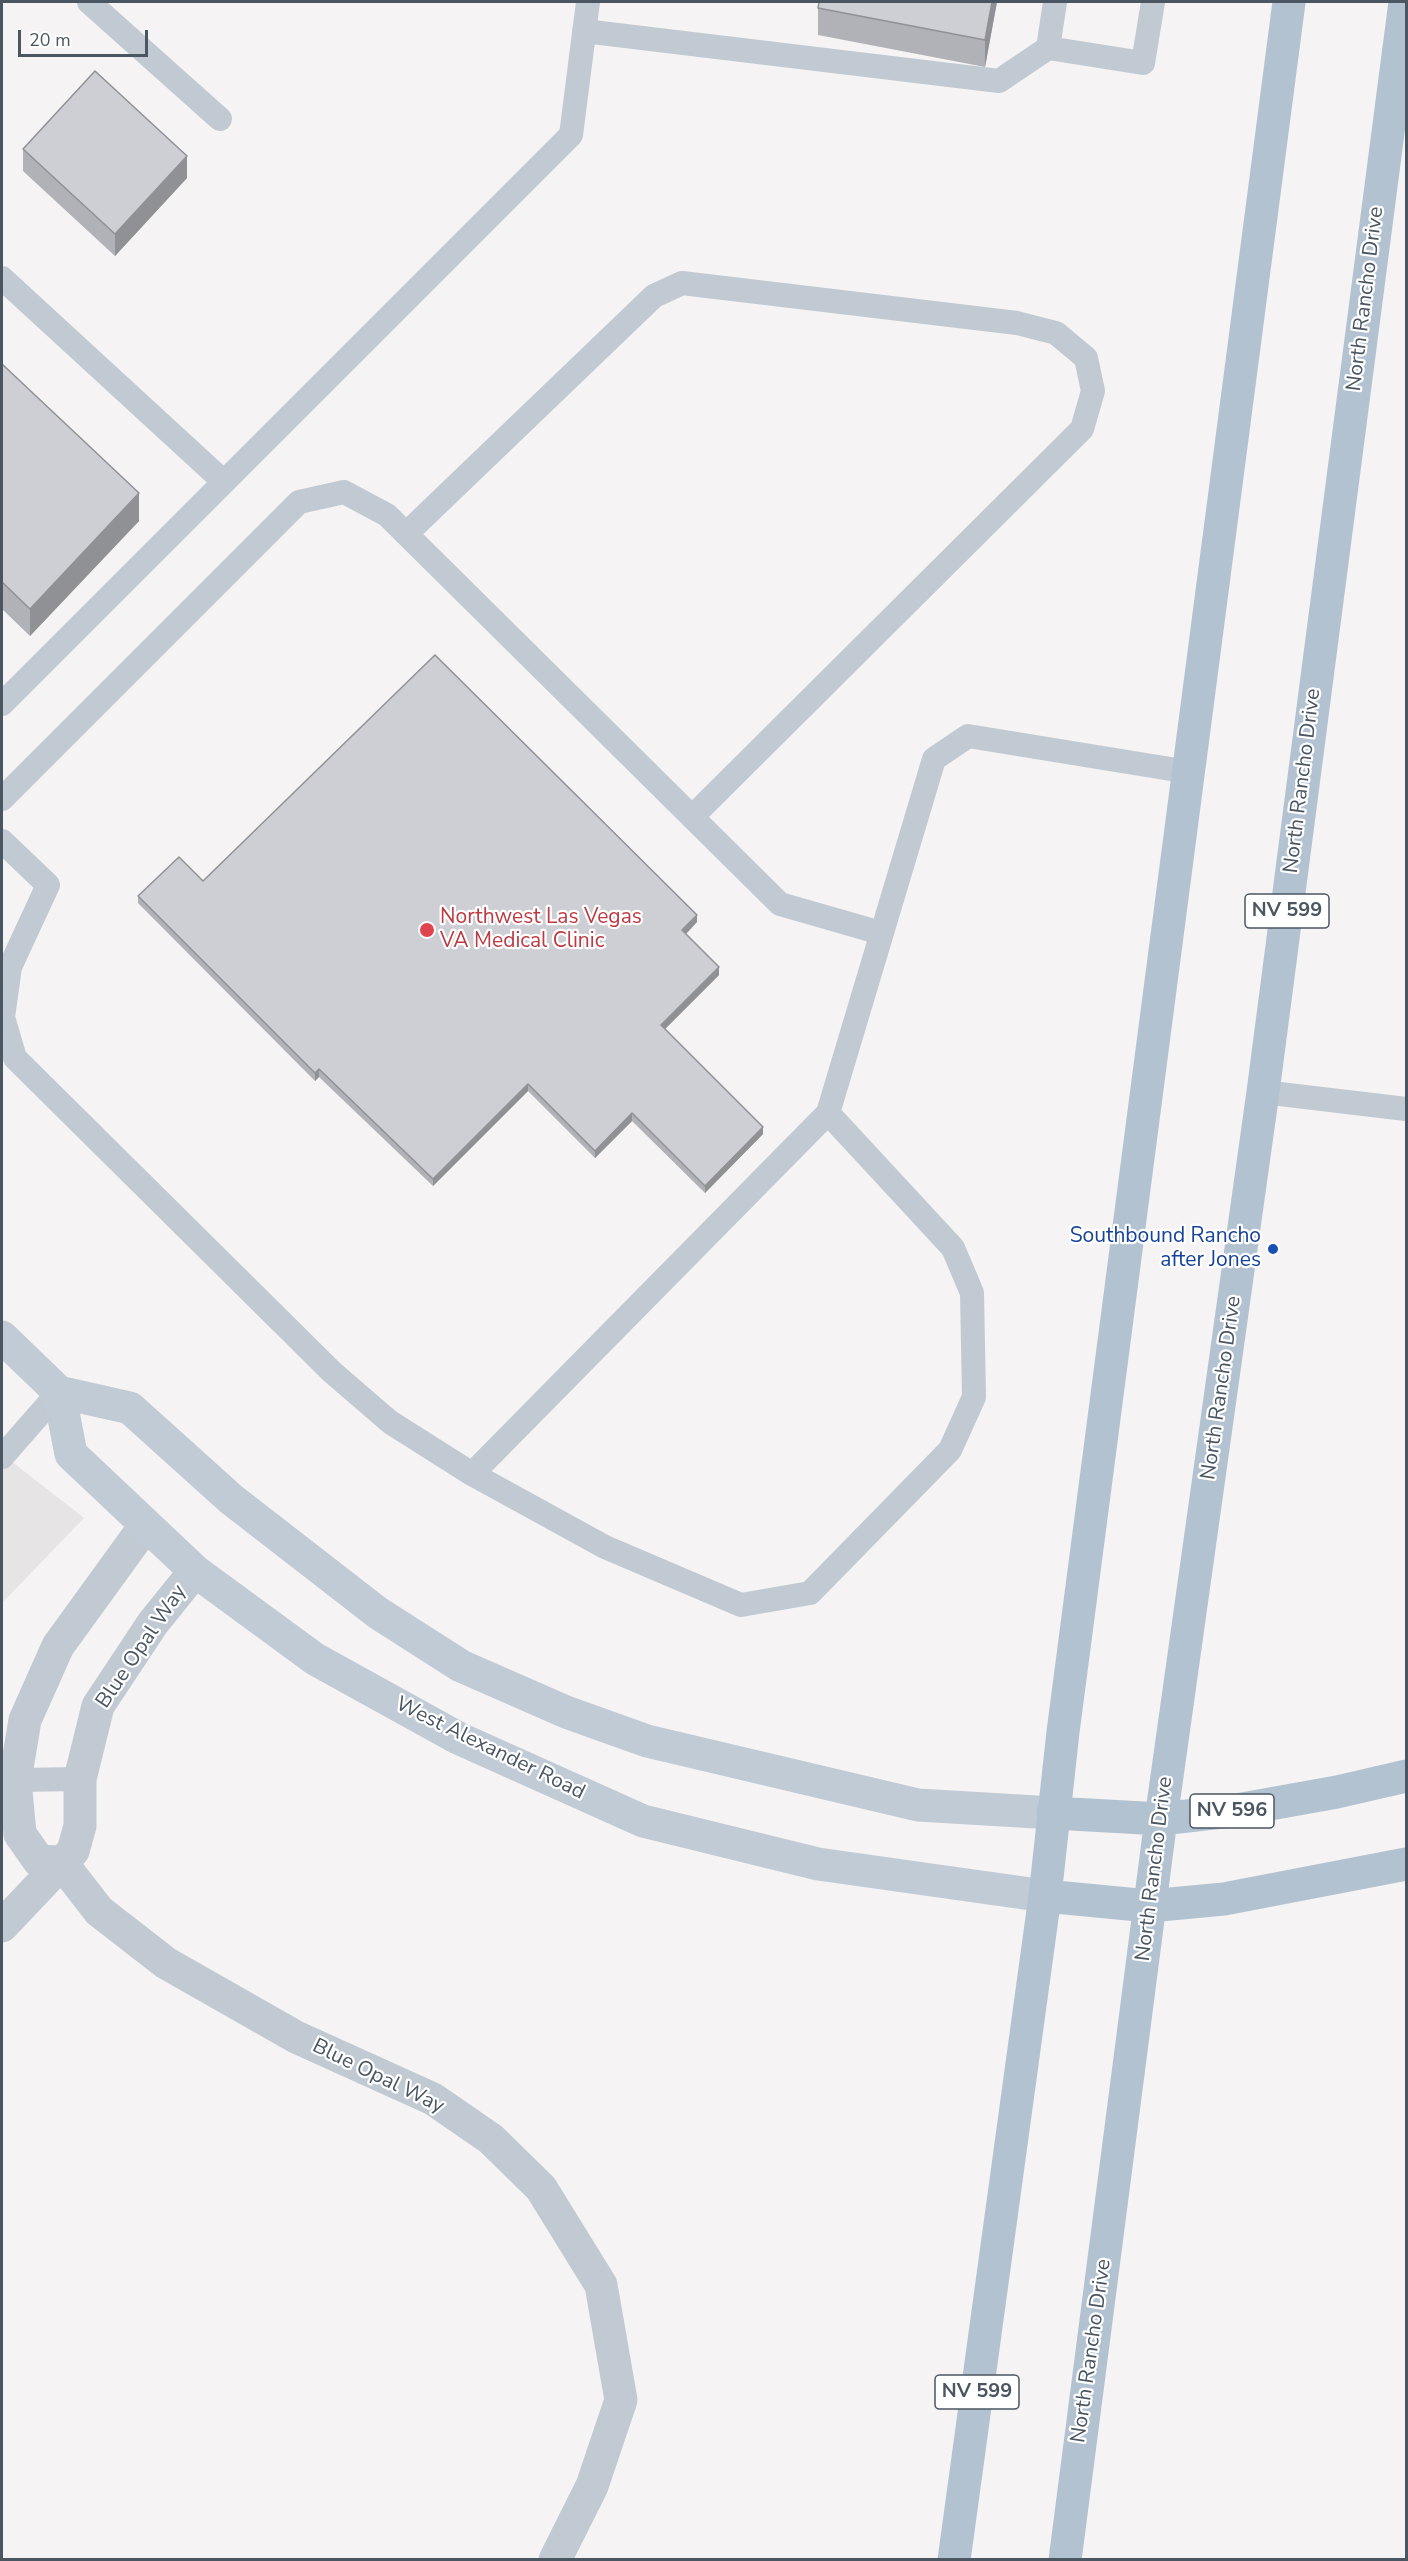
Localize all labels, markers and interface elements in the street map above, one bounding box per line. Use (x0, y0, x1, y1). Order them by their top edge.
scale bar (21, 18, 152, 56)
text: 20 m (29, 28, 71, 52)
street label: North Rancho Drive (1342, 205, 1390, 393)
street label: North Rancho Drive (1279, 687, 1327, 875)
road number: NV 599 (1245, 894, 1329, 928)
place label: Northwest Las Vegas VA Medical Clinic (440, 905, 642, 955)
marker: Northwest Las Vegas VA Medical Clinic (418, 921, 436, 939)
place label: Southbound Rancho after Jones (1070, 1224, 1261, 1274)
marker: Southbound Rancho after Jones (1266, 1242, 1280, 1256)
street label: North Rancho Drive (1197, 1294, 1247, 1482)
street label: Blue Opal Way (91, 1580, 193, 1714)
street label: West Alexander Road (391, 1692, 589, 1806)
street label: North Rancho Drive (1131, 1775, 1179, 1963)
road number: NV 596 (1190, 1794, 1274, 1828)
street label: Blue Opal Way (308, 2034, 448, 2120)
street label: North Rancho Drive (1067, 2257, 1117, 2445)
road number: NV 599 (935, 2375, 1019, 2409)

